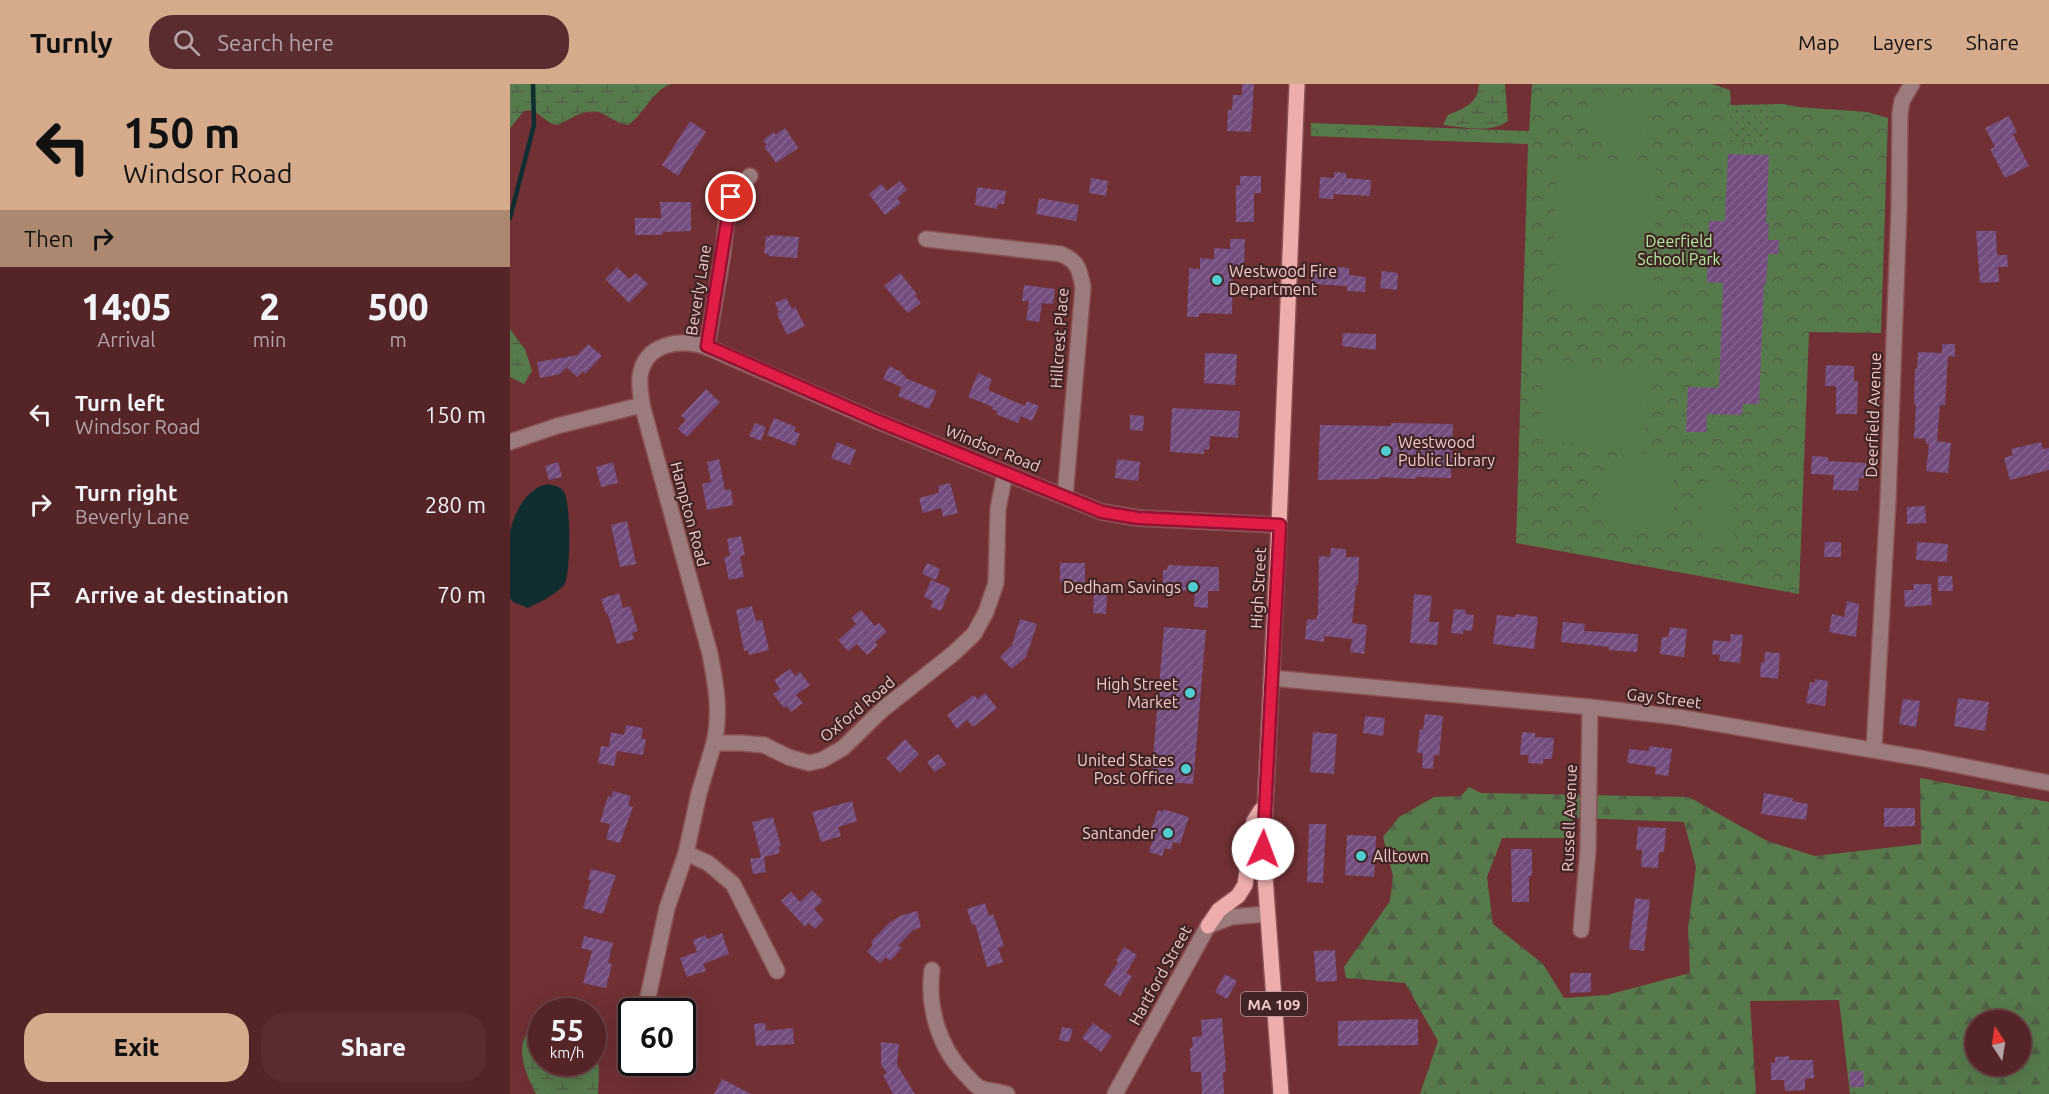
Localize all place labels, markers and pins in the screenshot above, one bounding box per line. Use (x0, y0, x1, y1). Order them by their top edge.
pin (705, 171, 756, 222)
place label: Westwood Fire Department (1229, 262, 1337, 298)
marker: Westwood Fire Department (1210, 273, 1224, 287)
place label: Westwood Public Library (1398, 433, 1495, 469)
marker: Westwood Public Library (1379, 444, 1393, 458)
place label: Dedham Savings (1063, 578, 1181, 596)
marker: Dedham Savings (1186, 580, 1200, 594)
place label: High Street Market (1096, 675, 1179, 711)
marker: High Street Market (1183, 686, 1197, 700)
place label: United States Post Office (1077, 751, 1174, 787)
marker: United States Post Office (1179, 762, 1193, 776)
place label: Santander (1082, 824, 1156, 842)
marker: Santander (1161, 826, 1175, 840)
place label: Alltown (1373, 847, 1429, 865)
marker: Alltown (1354, 849, 1368, 863)

